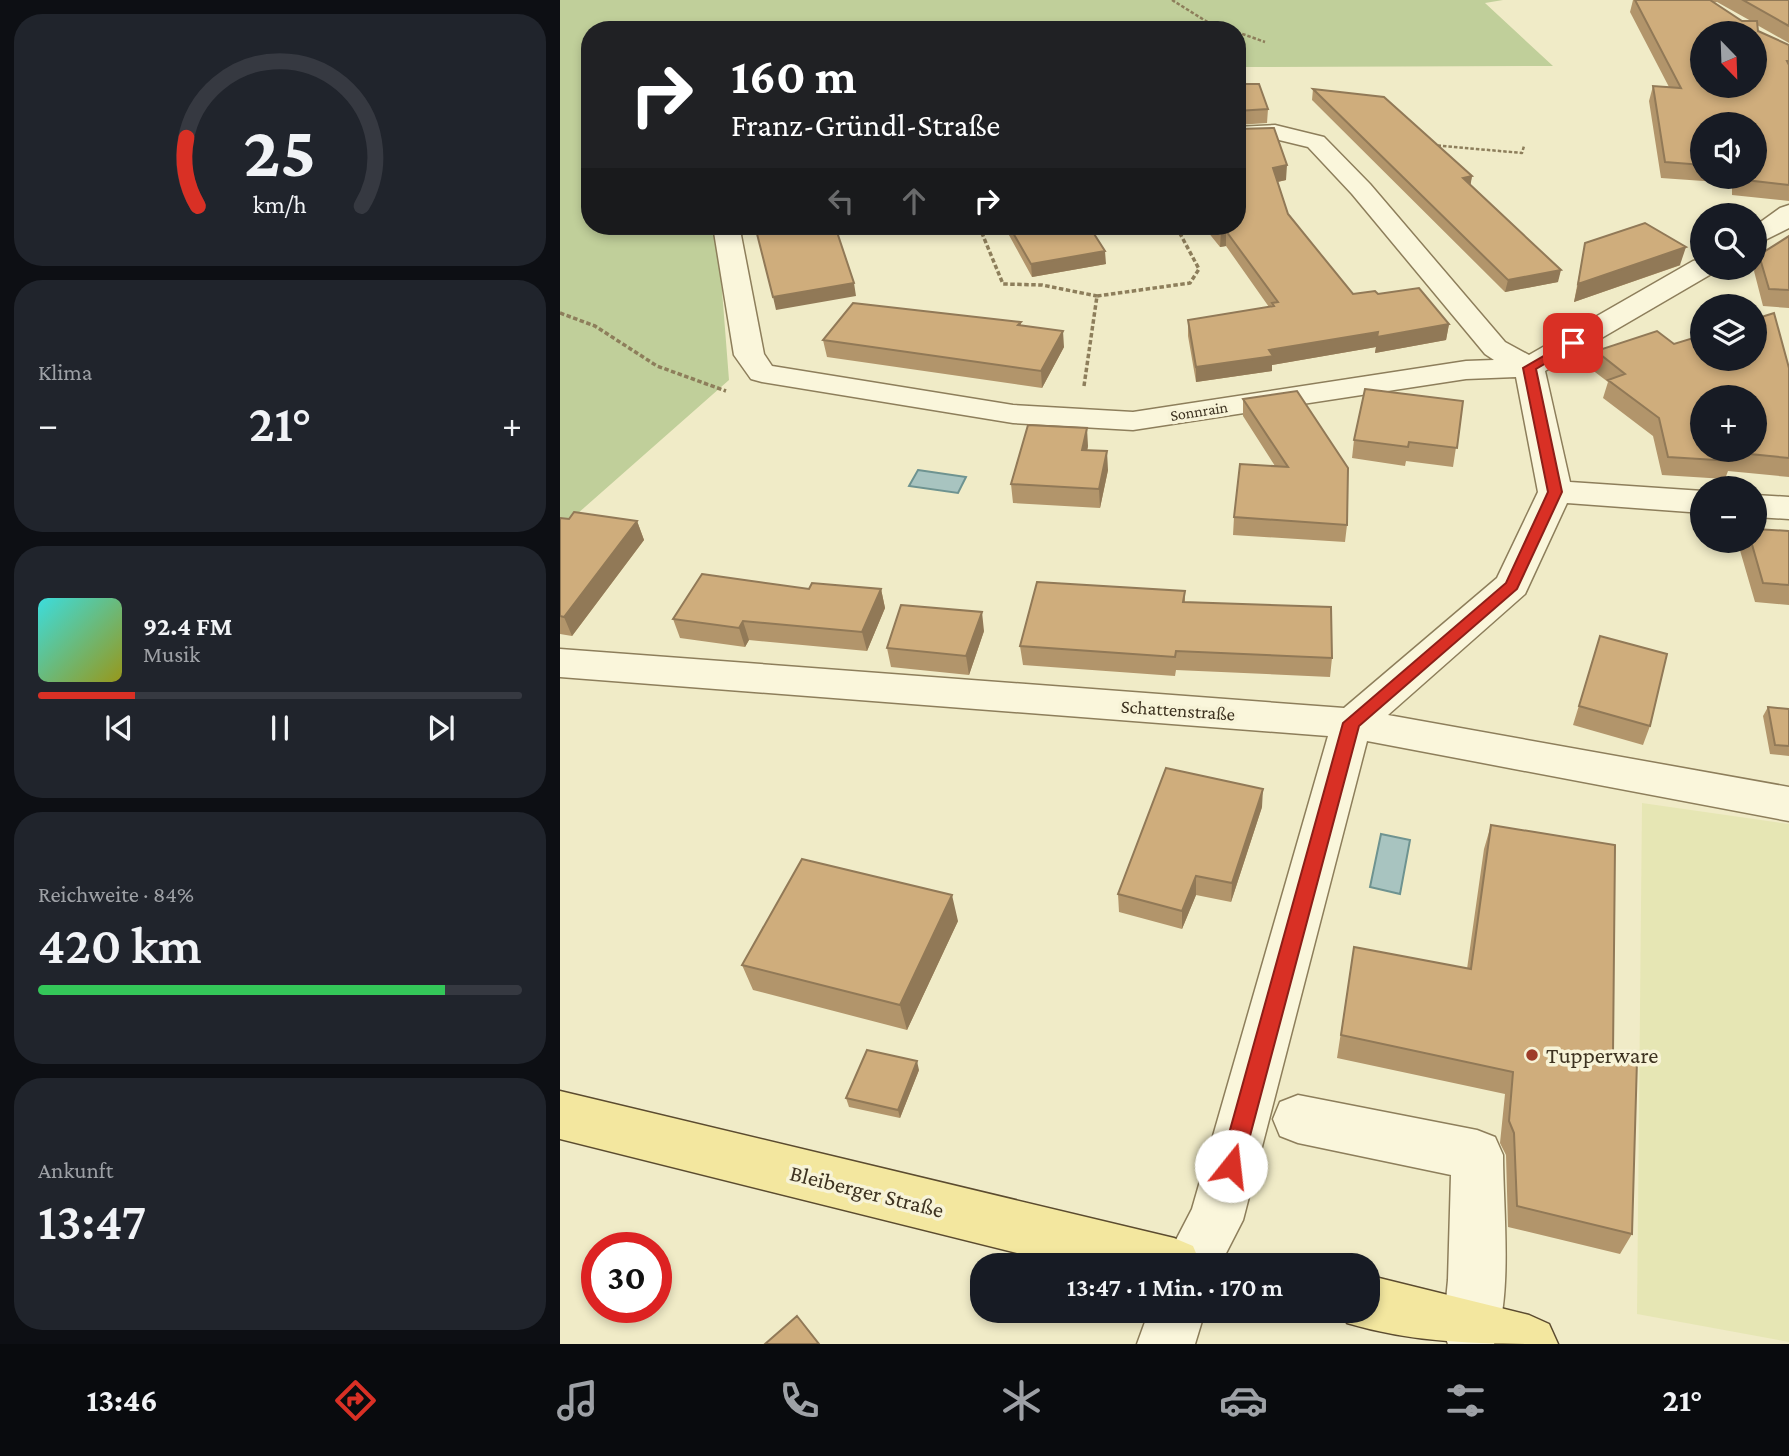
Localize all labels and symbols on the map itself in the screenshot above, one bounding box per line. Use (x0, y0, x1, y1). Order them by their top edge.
north arrow (1690, 21, 1768, 98)
pin (1543, 313, 1603, 373)
street label: Sonnrain (1169, 398, 1229, 424)
street label: Schattenstraße (1120, 696, 1236, 724)
place label: Tupperware (1546, 1042, 1658, 1068)
marker: Tupperware (1524, 1047, 1540, 1063)
position arrow (1194, 1129, 1268, 1203)
street label: Bleiberger Straße (787, 1159, 947, 1223)
speed limit sign: 30 (581, 1232, 672, 1323)

